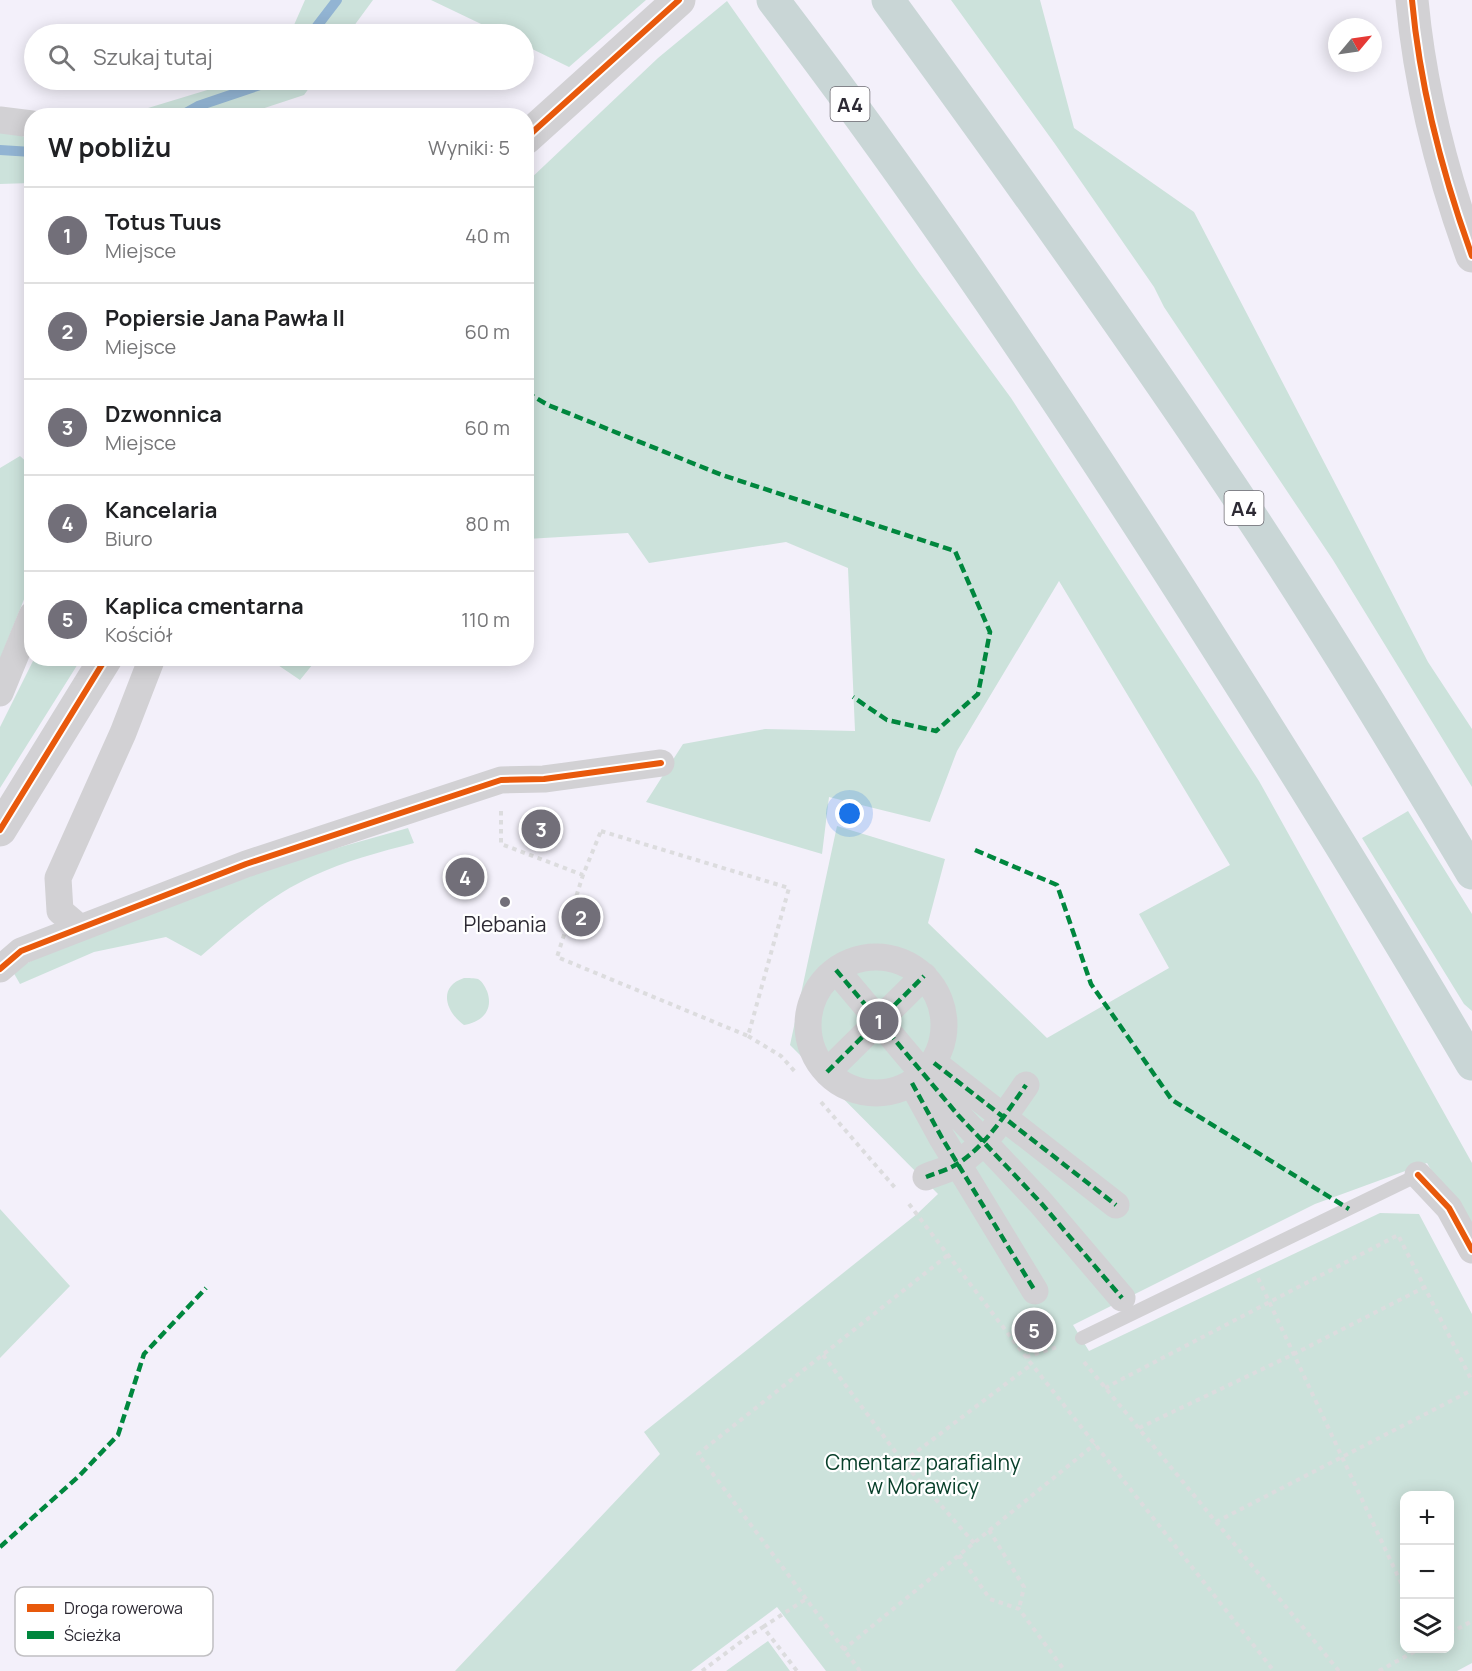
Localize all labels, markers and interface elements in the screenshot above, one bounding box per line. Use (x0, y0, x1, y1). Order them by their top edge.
north arrow (1328, 18, 1382, 72)
search box (24, 24, 534, 90)
icon: search (45, 41, 78, 74)
text: Szukaj tutaj (93, 42, 213, 72)
road number: A4 (830, 87, 870, 121)
text: W pobliżu (48, 129, 171, 165)
text: Wyniki: 5 (428, 134, 510, 161)
text: Totus Tuus (105, 207, 221, 237)
text: 1 (63, 222, 72, 249)
text: 40 m (465, 222, 510, 249)
text: Miejsce (105, 237, 176, 264)
text: Popiersie Jana Pawła II (105, 303, 345, 333)
text: 2 (62, 318, 73, 345)
text: 60 m (464, 318, 510, 345)
text: Miejsce (105, 333, 176, 360)
text: Dzwonnica (105, 399, 222, 429)
text: 3 (62, 414, 73, 441)
text: 60 m (464, 414, 510, 441)
text: Miejsce (105, 429, 176, 456)
road number: A4 (1224, 491, 1264, 525)
text: Kancelaria (105, 495, 218, 525)
text: 4 (61, 510, 74, 537)
text: 80 m (465, 510, 510, 537)
text: Biuro (105, 525, 153, 552)
text: Kaplica cmentarna (105, 591, 304, 621)
text: 5 (62, 606, 73, 633)
text: 110 m (461, 606, 510, 633)
text: Kościół (105, 621, 173, 648)
your location (835, 799, 864, 828)
pin: 3 (522, 806, 560, 852)
pin: 4 (446, 854, 484, 900)
pin: 2 (562, 894, 600, 940)
marker: Plebania (498, 895, 512, 909)
place label: Plebania (463, 910, 547, 938)
pin: 1 (860, 998, 898, 1044)
pin: 5 (1014, 1308, 1054, 1352)
park label: Cmentarz parafialny w Morawicy (825, 1448, 1021, 1500)
map controls (1400, 1491, 1454, 1653)
button: + (1400, 1491, 1454, 1545)
button: − (1400, 1545, 1454, 1599)
legend (15, 1587, 213, 1656)
text: Droga rowerowa (64, 1597, 183, 1619)
button: layers (1400, 1599, 1454, 1653)
text: Ścieżka (64, 1624, 121, 1646)

